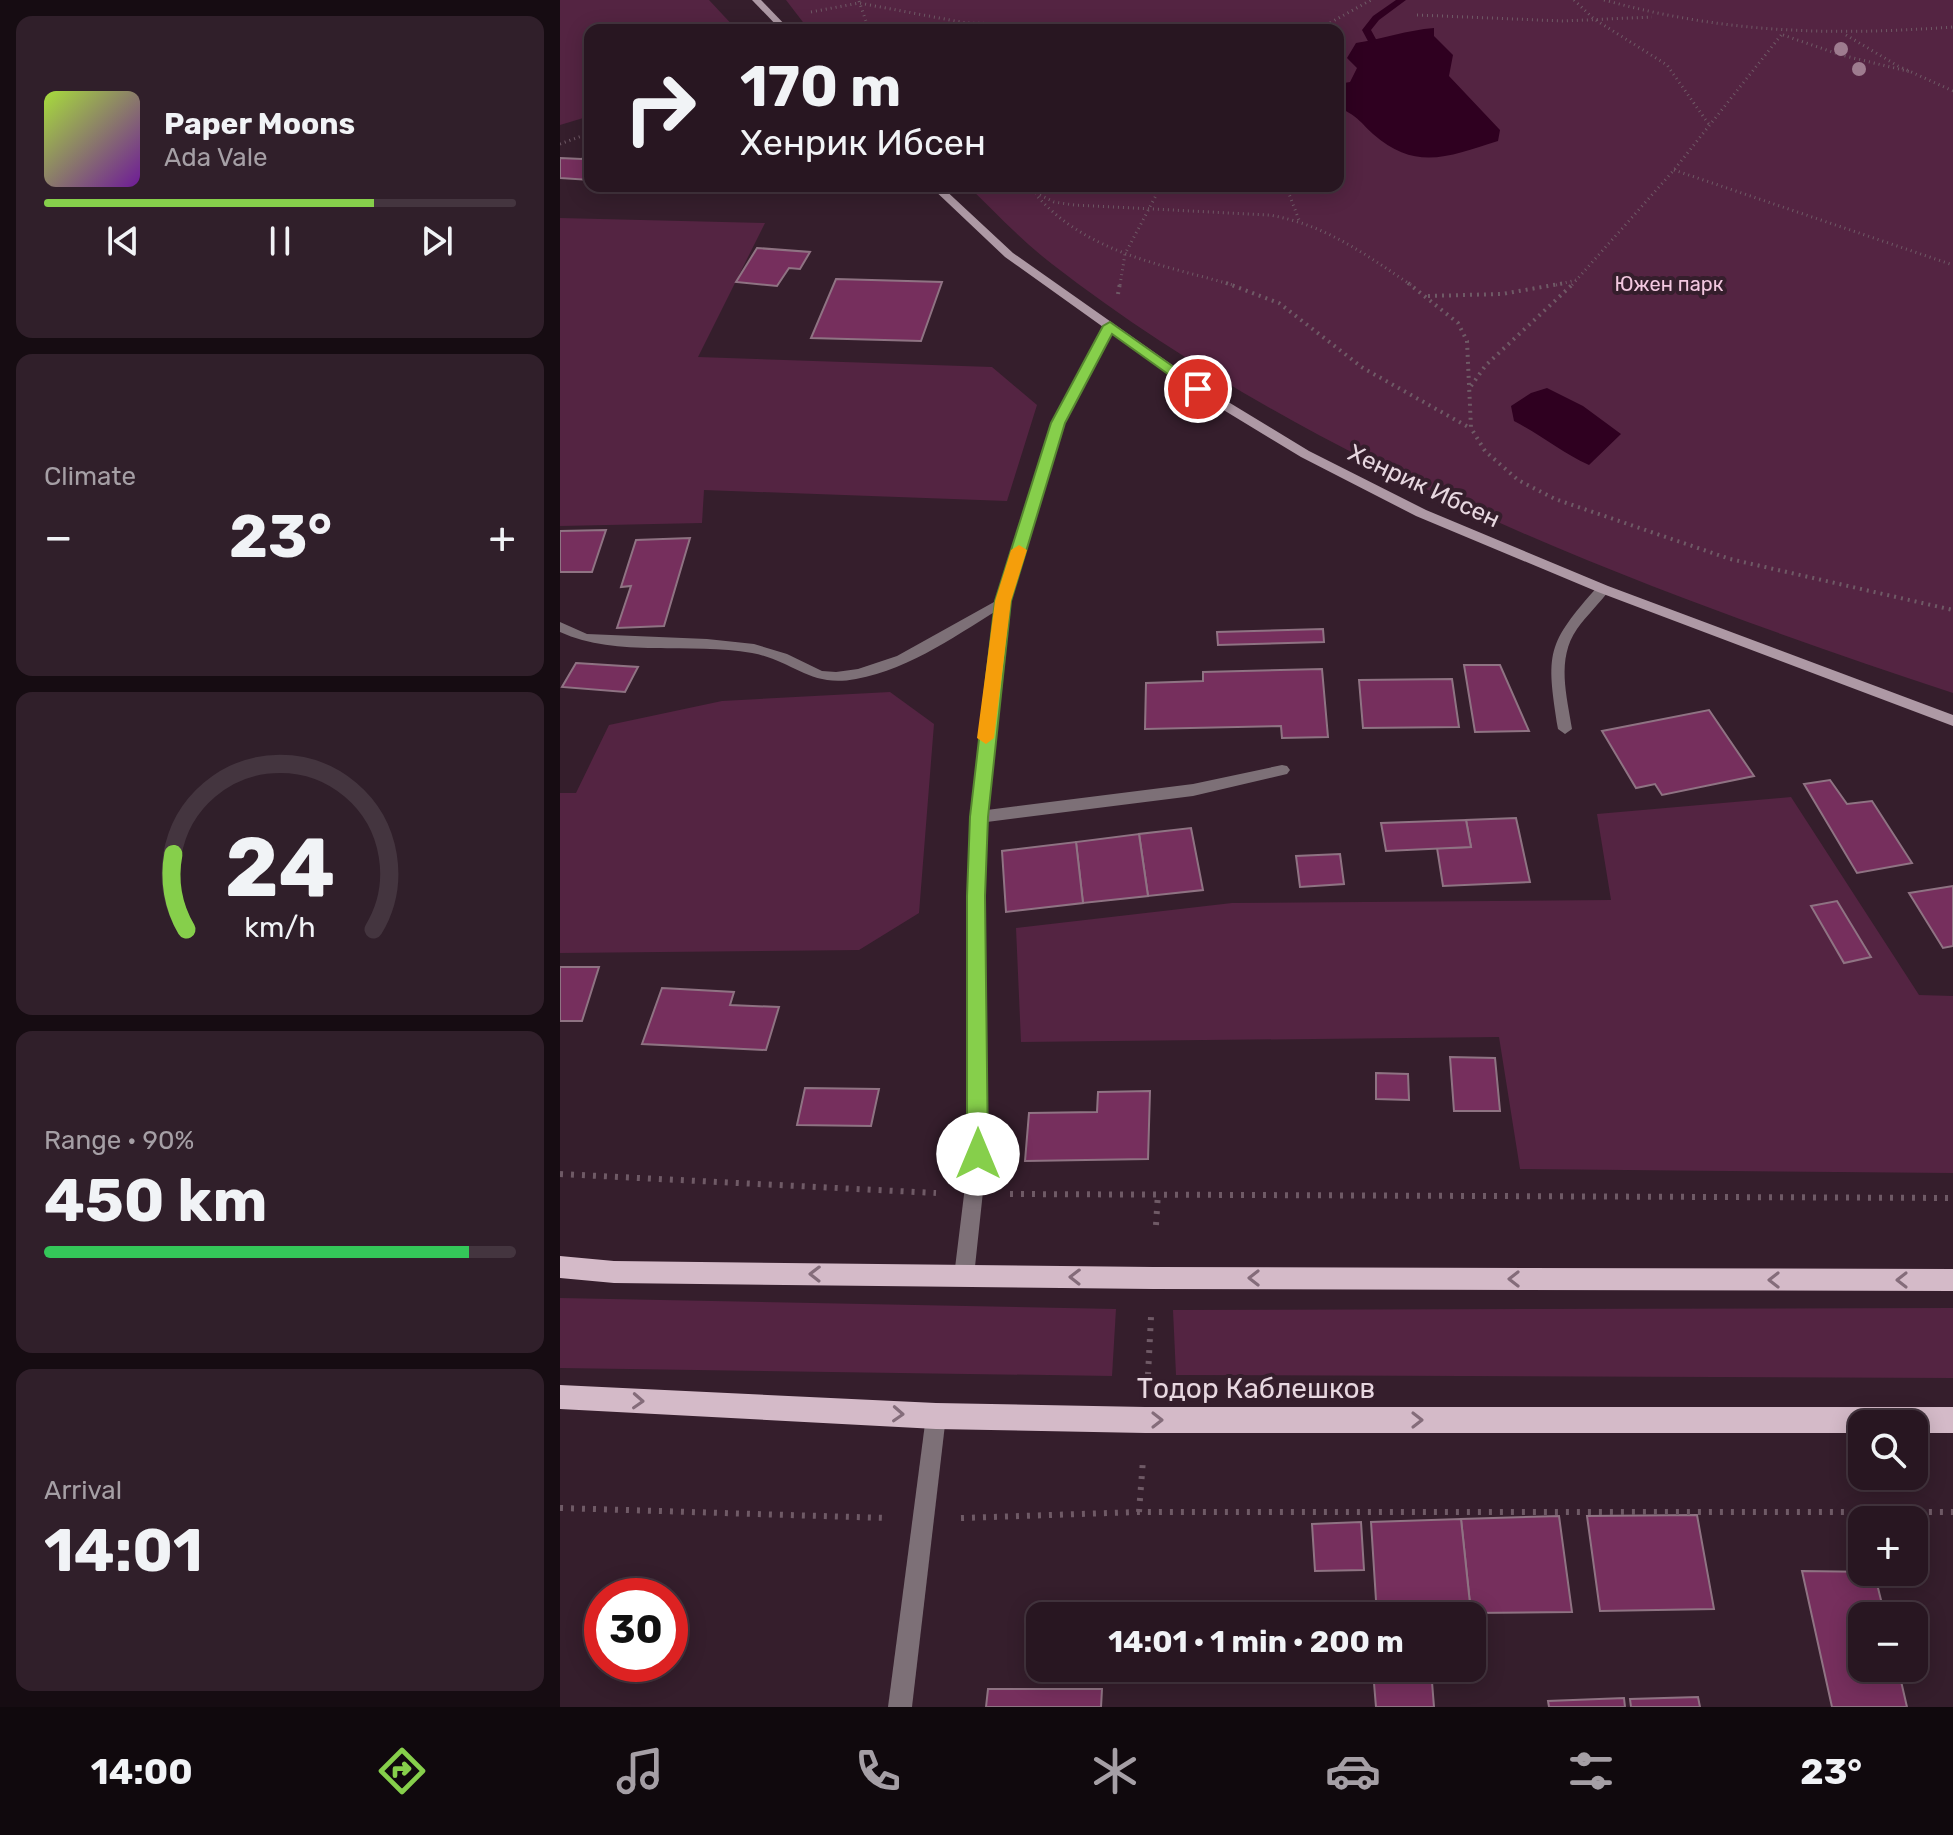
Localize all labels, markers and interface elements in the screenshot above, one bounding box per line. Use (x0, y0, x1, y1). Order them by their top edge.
text: 170 m (740, 54, 901, 120)
icon: right (608, 56, 712, 160)
text: Paper Moons (164, 106, 355, 142)
text: Хенрик Ибсен (740, 121, 986, 164)
text: Ada Vale (164, 142, 268, 173)
icon: previous (101, 219, 145, 263)
icon: pause (258, 219, 302, 263)
icon: next (415, 219, 459, 263)
park label: Южен парк (1615, 272, 1724, 296)
pin (1164, 355, 1232, 423)
icon: arrive (1176, 367, 1220, 411)
street label: Хенрик Ибсен (1344, 439, 1504, 533)
text: Climate (44, 461, 136, 492)
text: 23° (229, 501, 332, 572)
text: − (44, 511, 73, 563)
text: + (489, 511, 516, 563)
text: 24 (225, 817, 335, 916)
text: km/h (244, 910, 316, 944)
position arrow (936, 1112, 1020, 1196)
text: Range · 90% (44, 1125, 194, 1156)
text: 450 km (44, 1165, 267, 1236)
one-way arrow (808, 1265, 821, 1283)
one-way arrow (1068, 1268, 1081, 1286)
one-way arrow (1247, 1269, 1260, 1287)
one-way arrow (1507, 1270, 1520, 1288)
one-way arrow (1767, 1271, 1780, 1289)
one-way arrow (1895, 1271, 1908, 1289)
street label: Тодор Каблешков (1137, 1372, 1375, 1405)
one-way arrow (632, 1392, 645, 1409)
one-way arrow (892, 1405, 905, 1422)
map controls (1848, 1410, 1928, 1682)
button: search (1848, 1410, 1928, 1490)
one-way arrow (1151, 1411, 1164, 1429)
one-way arrow (1411, 1411, 1424, 1429)
text: Arrival (44, 1475, 122, 1506)
button: + (1848, 1506, 1928, 1586)
text: 14:01 (44, 1515, 203, 1586)
speed limit sign: 30 (584, 1578, 688, 1682)
button: − (1848, 1602, 1928, 1682)
text: 14:01 · 1 min · 200 m (1108, 1624, 1404, 1660)
icon: directions (374, 1743, 430, 1799)
icon: music (612, 1743, 668, 1799)
icon: phone (850, 1743, 906, 1799)
icon: climate (1087, 1743, 1143, 1799)
icon: car (1325, 1743, 1381, 1799)
icon: filters (1563, 1743, 1619, 1799)
text: 14:00 (91, 1750, 193, 1793)
text: 23° (1800, 1750, 1862, 1793)

